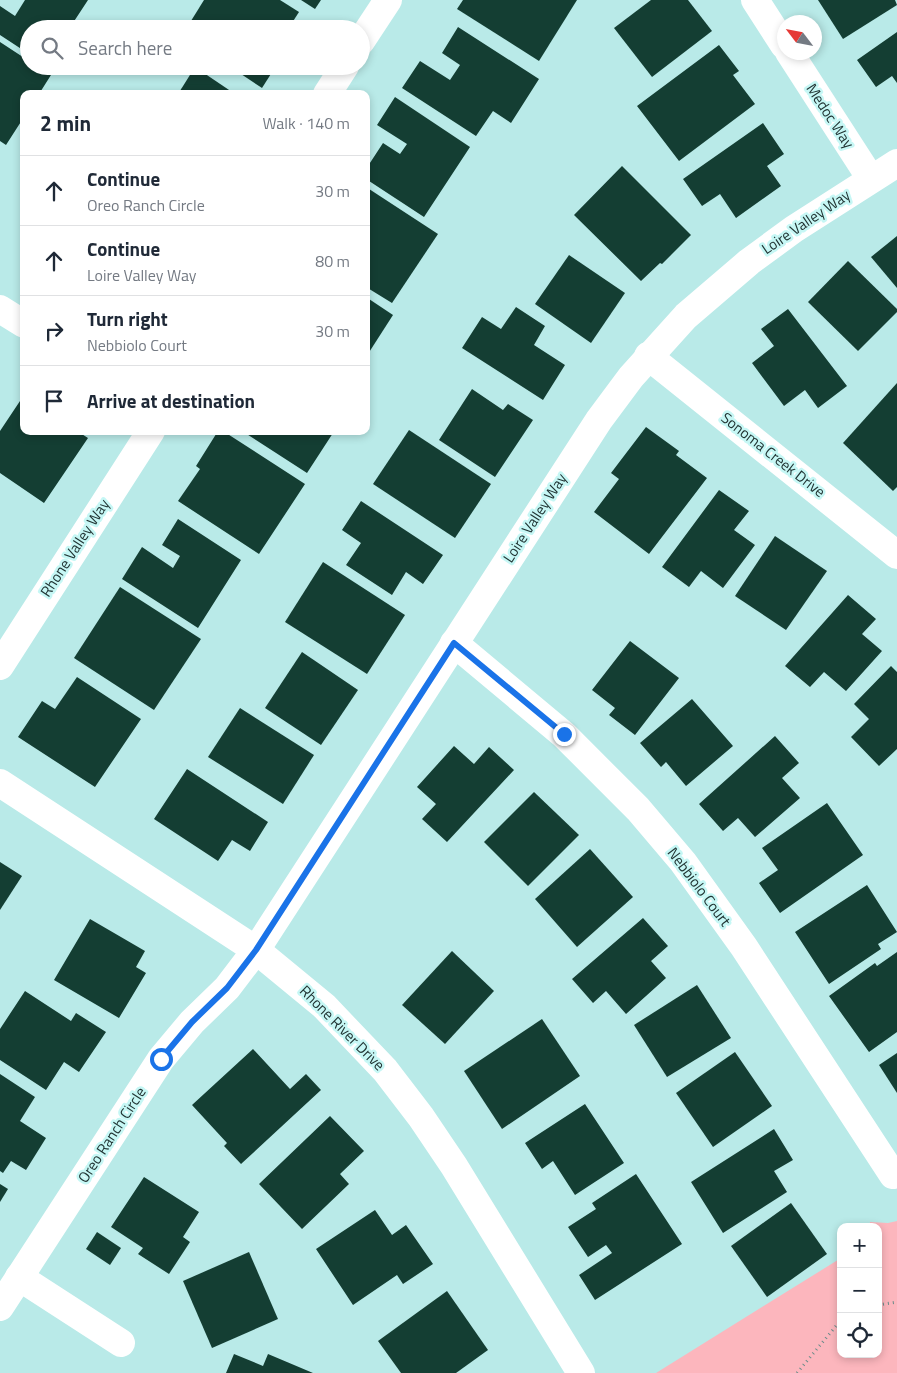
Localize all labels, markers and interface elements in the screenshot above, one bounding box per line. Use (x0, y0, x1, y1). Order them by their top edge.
north arrow (777, 15, 822, 60)
search box (20, 20, 370, 75)
text: Search here (78, 33, 172, 62)
icon: search (38, 34, 66, 62)
street label: Medoc Way (801, 79, 860, 153)
text: 2 min (40, 107, 91, 139)
text: Walk · 140 m (262, 111, 350, 135)
text: Continue (87, 164, 160, 193)
icon: ahead (40, 177, 68, 205)
text: 30 m (315, 179, 350, 203)
street label: Loire Valley Way (757, 183, 855, 260)
text: Oreo Ranch Circle (87, 193, 205, 217)
text: Continue (87, 234, 160, 263)
icon: ahead (40, 247, 68, 275)
text: 80 m (315, 249, 350, 273)
text: Loire Valley Way (87, 263, 197, 287)
text: Turn right (87, 304, 168, 333)
icon: right (40, 317, 68, 345)
text: 30 m (315, 319, 350, 343)
text: Nebbiolo Court (87, 333, 187, 357)
text: Arrive at destination (87, 386, 255, 415)
icon: arrive (40, 387, 68, 415)
street label: Sonoma Creek Drive (716, 406, 830, 503)
street label: Loire Valley Way (497, 468, 572, 567)
street label: Rhone Valley Way (34, 494, 115, 601)
route end (553, 723, 576, 746)
street label: Nebbiolo Court (662, 842, 737, 932)
street label: Rhone River Drive (294, 980, 390, 1076)
route start (150, 1048, 173, 1071)
street label: Oreo Ranch Circle (72, 1082, 151, 1187)
map controls (837, 1223, 882, 1358)
button: + (837, 1223, 882, 1268)
button: − (837, 1268, 882, 1313)
button: locate (837, 1313, 882, 1358)

